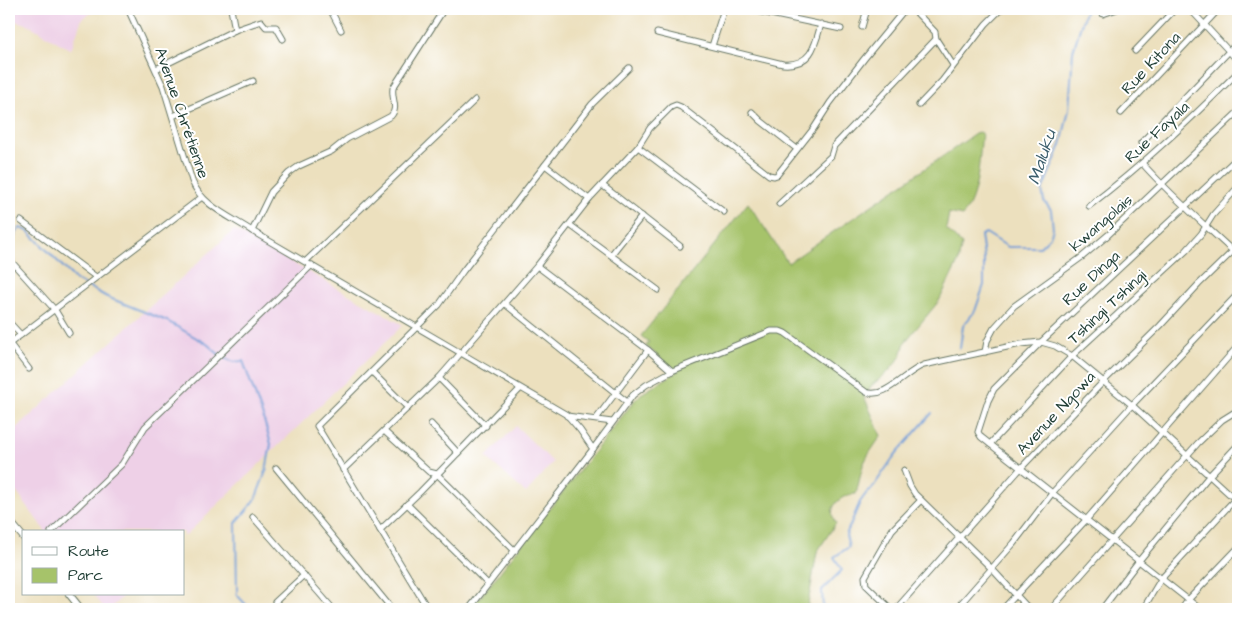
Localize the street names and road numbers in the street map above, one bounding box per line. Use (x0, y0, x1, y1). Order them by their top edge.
street label: Rue Kitona (1116, 27, 1186, 99)
street label: Avenue Chrétienne (149, 44, 215, 182)
street label: Rue Fayala (1120, 96, 1195, 169)
street label: kwangolais (1065, 189, 1138, 257)
street label: Rue Dinga (1057, 245, 1125, 311)
street label: Tshingi Tshingi (1063, 264, 1152, 350)
street label: Avenue Ngowa (1012, 366, 1101, 460)

